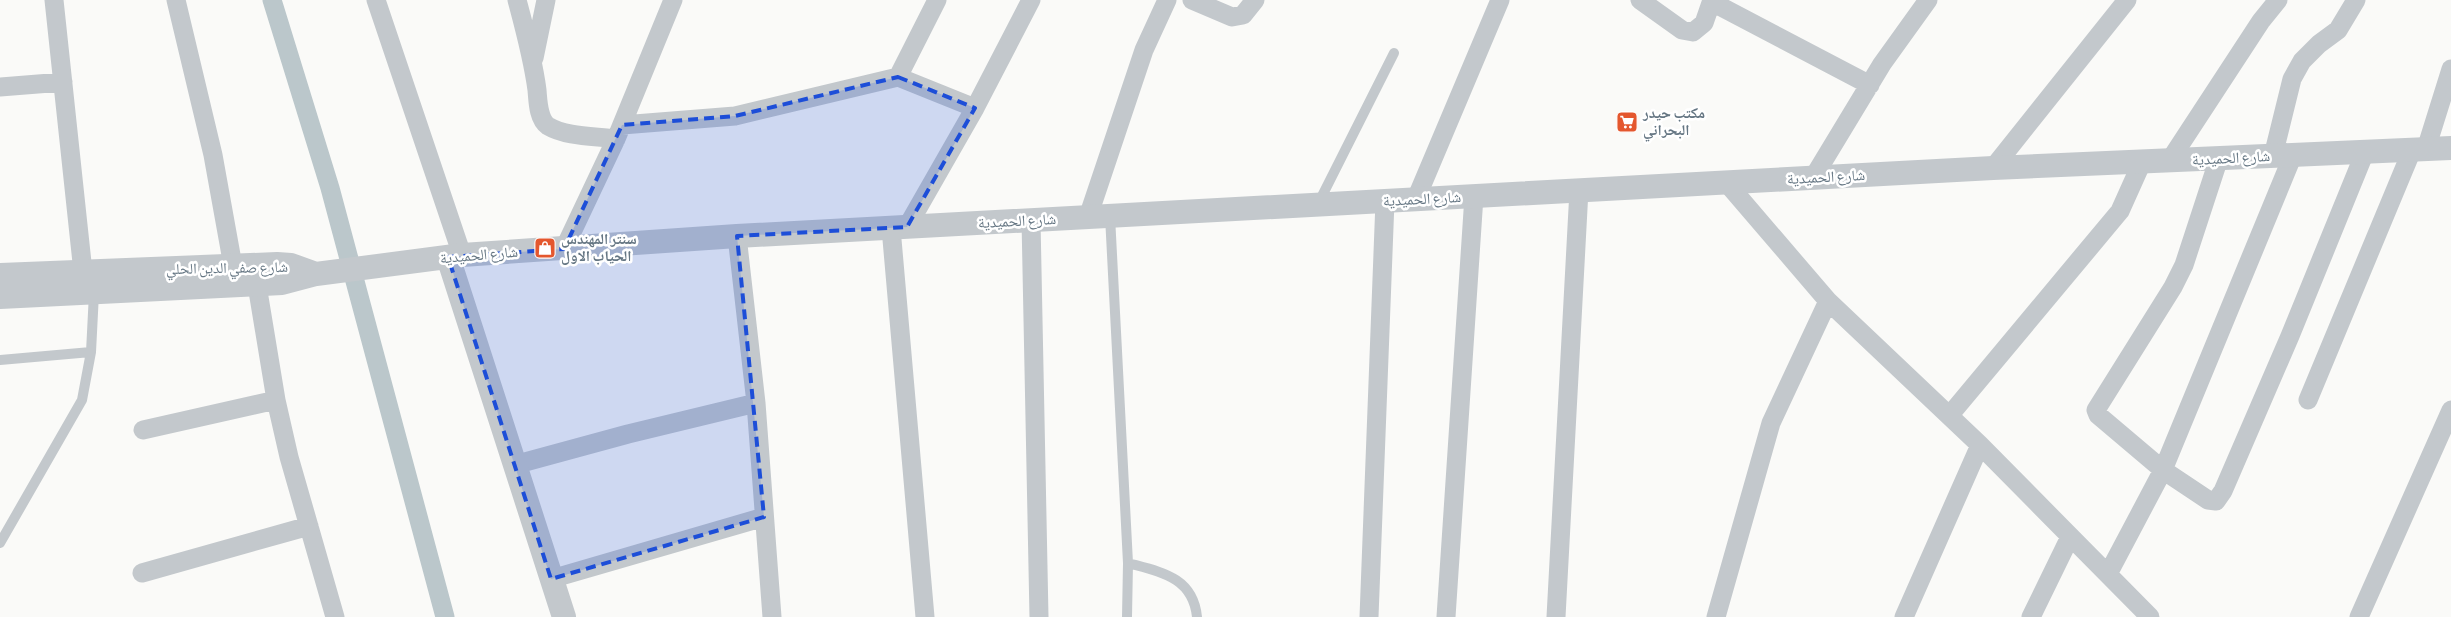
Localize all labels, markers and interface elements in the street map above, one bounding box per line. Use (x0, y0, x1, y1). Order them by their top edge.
place label: مكتب حيدر البحراني (1642, 104, 1705, 142)
supermarket icon: مكتب حيدر البحراني (1615, 110, 1639, 134)
street label: شارع الحميدية (2191, 147, 2271, 170)
street label: شارع الحميدية (1786, 166, 1866, 189)
street label: شارع الحميدية (1382, 188, 1462, 211)
street label: شارع الحميدية (977, 210, 1057, 233)
place label: سنتر المهندس الحياب الاول (561, 230, 637, 266)
shop icon: سنتر المهندس الحياب الاول (533, 236, 557, 260)
street label: شارع الحميدية (439, 243, 519, 268)
street label: شارع صفي الدين الحلي (166, 258, 288, 281)

